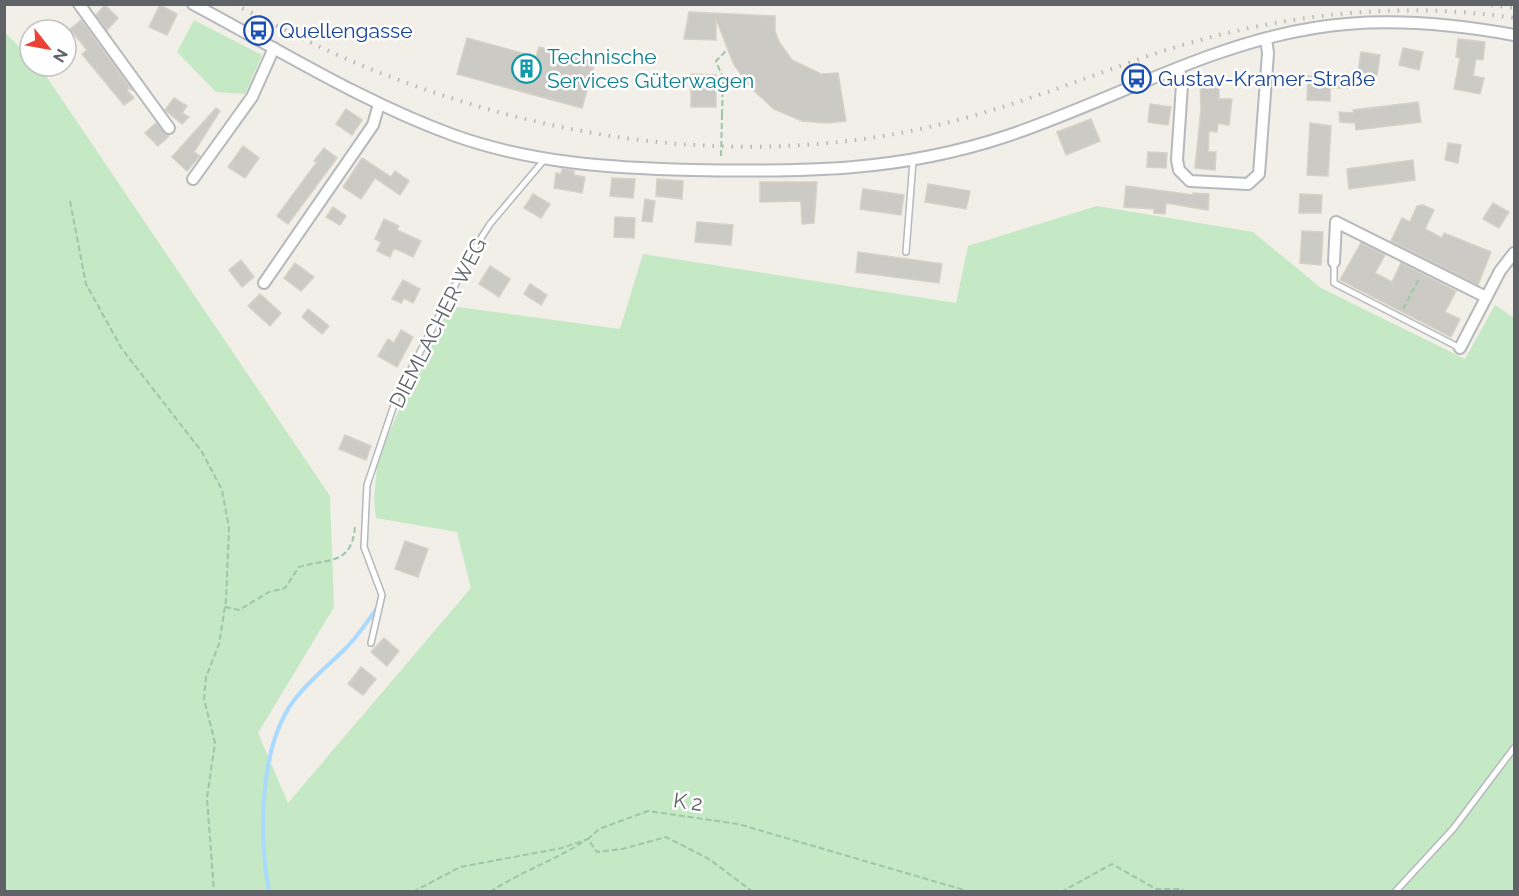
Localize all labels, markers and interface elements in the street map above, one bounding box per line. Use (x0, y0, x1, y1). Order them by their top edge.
bus stop icon: Quellengasse (242, 15, 274, 47)
north arrow (18, 18, 78, 78)
place label: Quellengasse (279, 18, 413, 43)
place label: Technische Services Güterwagen (547, 44, 754, 93)
text: N (49, 45, 72, 66)
building icon: Technische Services Güterwagen (510, 53, 542, 85)
bus stop icon: Gustav-Kramer-Straße (1121, 63, 1153, 95)
place label: Gustav-Kramer-Straße (1158, 66, 1375, 91)
street label: DIEMLACHER WEG (384, 233, 491, 412)
street label: K 2 (672, 787, 704, 816)

